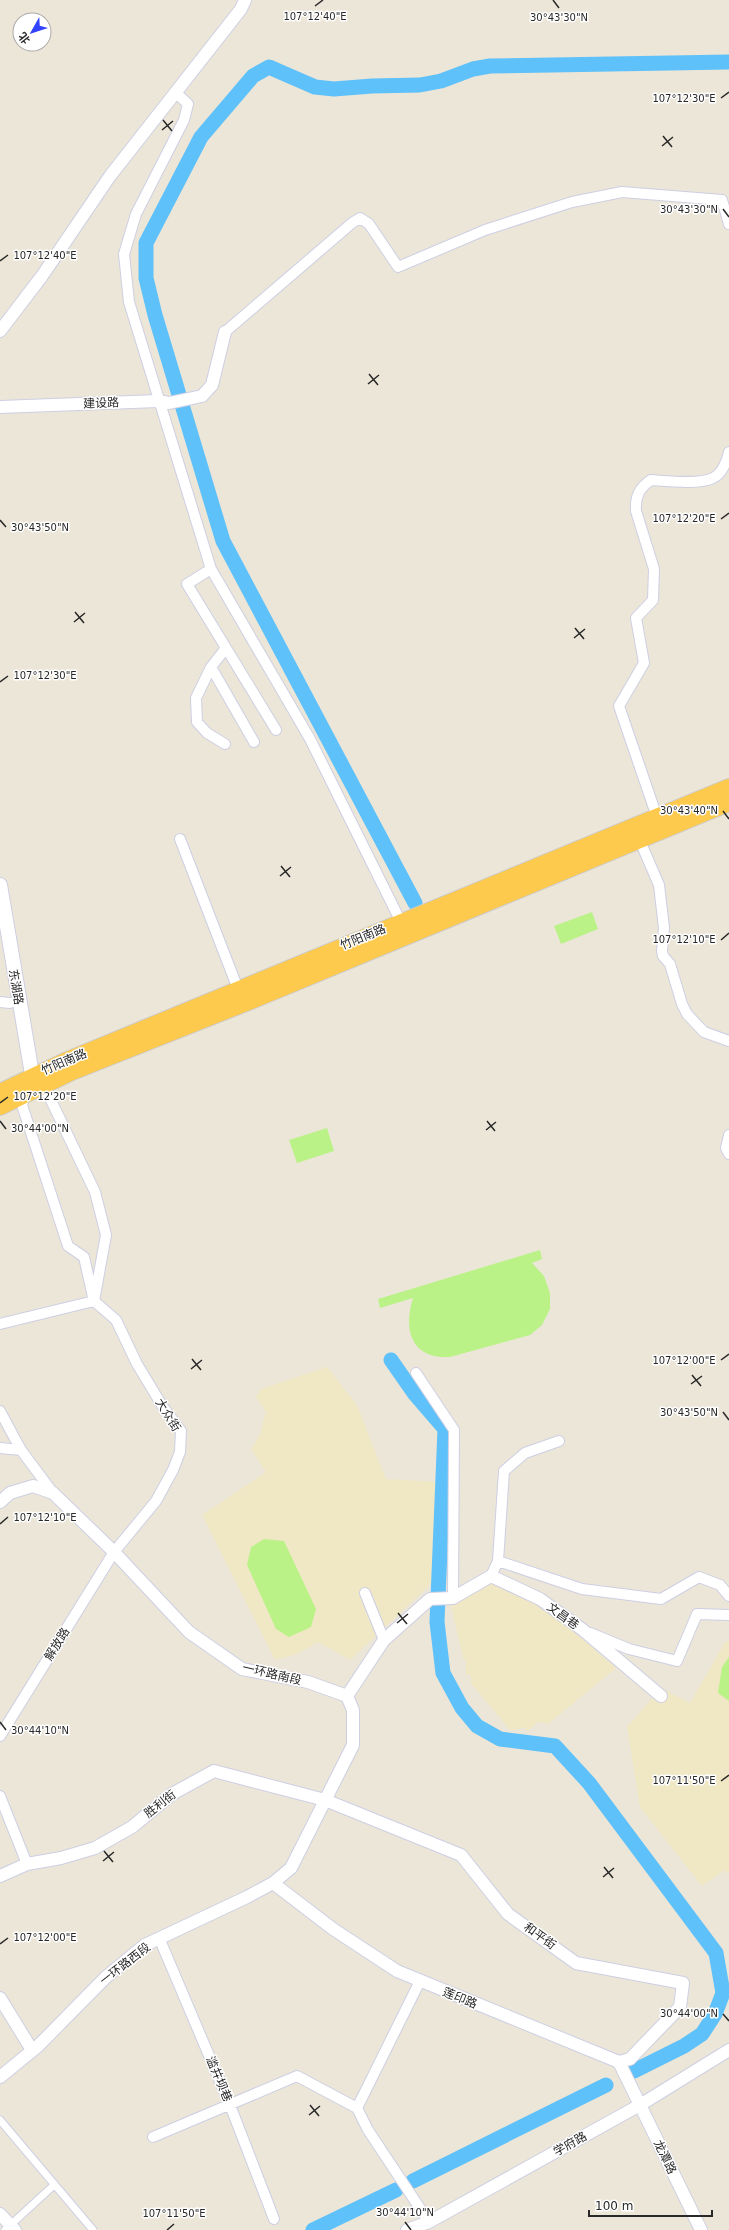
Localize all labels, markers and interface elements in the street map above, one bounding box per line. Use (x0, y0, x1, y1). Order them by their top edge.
text: 107°12'40"E (283, 11, 347, 22)
north arrow (12, 12, 52, 52)
text: 30°43'30"N (530, 12, 588, 23)
text: 北 (16, 30, 33, 46)
text: 107°12'30"E (652, 93, 716, 104)
text: 30°43'30"N (660, 204, 718, 215)
text: 107°12'40"E (13, 250, 77, 261)
street label: 建设路 (83, 395, 119, 411)
text: 107°12'20"E (652, 513, 716, 524)
text: 30°43'50"N (11, 522, 69, 533)
text: 107°12'30"E (13, 670, 77, 681)
text: 30°43'40"N (660, 805, 718, 816)
street label: 竹阳南路 (338, 922, 388, 952)
text: 107°12'10"E (652, 934, 716, 945)
street label: 东湖路 (6, 968, 26, 1006)
street label: 竹阳南路 (39, 1046, 89, 1078)
text: 107°12'20"E (13, 1091, 77, 1102)
text: 30°44'00"N (11, 1123, 69, 1134)
text: 107°12'00"E (652, 1355, 716, 1366)
street label: 大众街 (153, 1396, 183, 1434)
text: 30°43'50"N (660, 1407, 718, 1418)
text: 107°12'10"E (13, 1512, 77, 1523)
street label: 文昌巷 (544, 1600, 582, 1632)
street label: 解放路 (42, 1625, 72, 1663)
street label: 一环路南段 (241, 1660, 303, 1688)
text: 30°44'10"N (11, 1725, 69, 1736)
text: 107°11'50"E (652, 1775, 716, 1786)
street label: 胜利街 (142, 1787, 178, 1821)
street label: 和平街 (521, 1920, 559, 1952)
text: 107°12'00"E (13, 1932, 77, 1943)
street label: 一环路西段 (97, 1940, 153, 1988)
street label: 莲印路 (441, 1985, 479, 2011)
text: 30°44'00"N (660, 2008, 718, 2019)
street label: 滥井坝巷 (203, 2054, 235, 2104)
street label: 学府路 (551, 2129, 589, 2159)
street label: 龙潭路 (651, 2138, 679, 2176)
scale bar (589, 2192, 712, 2218)
text: 100 m (595, 2199, 633, 2213)
text: 30°44'10"N (376, 2207, 434, 2218)
text: 107°11'50"E (142, 2208, 206, 2219)

